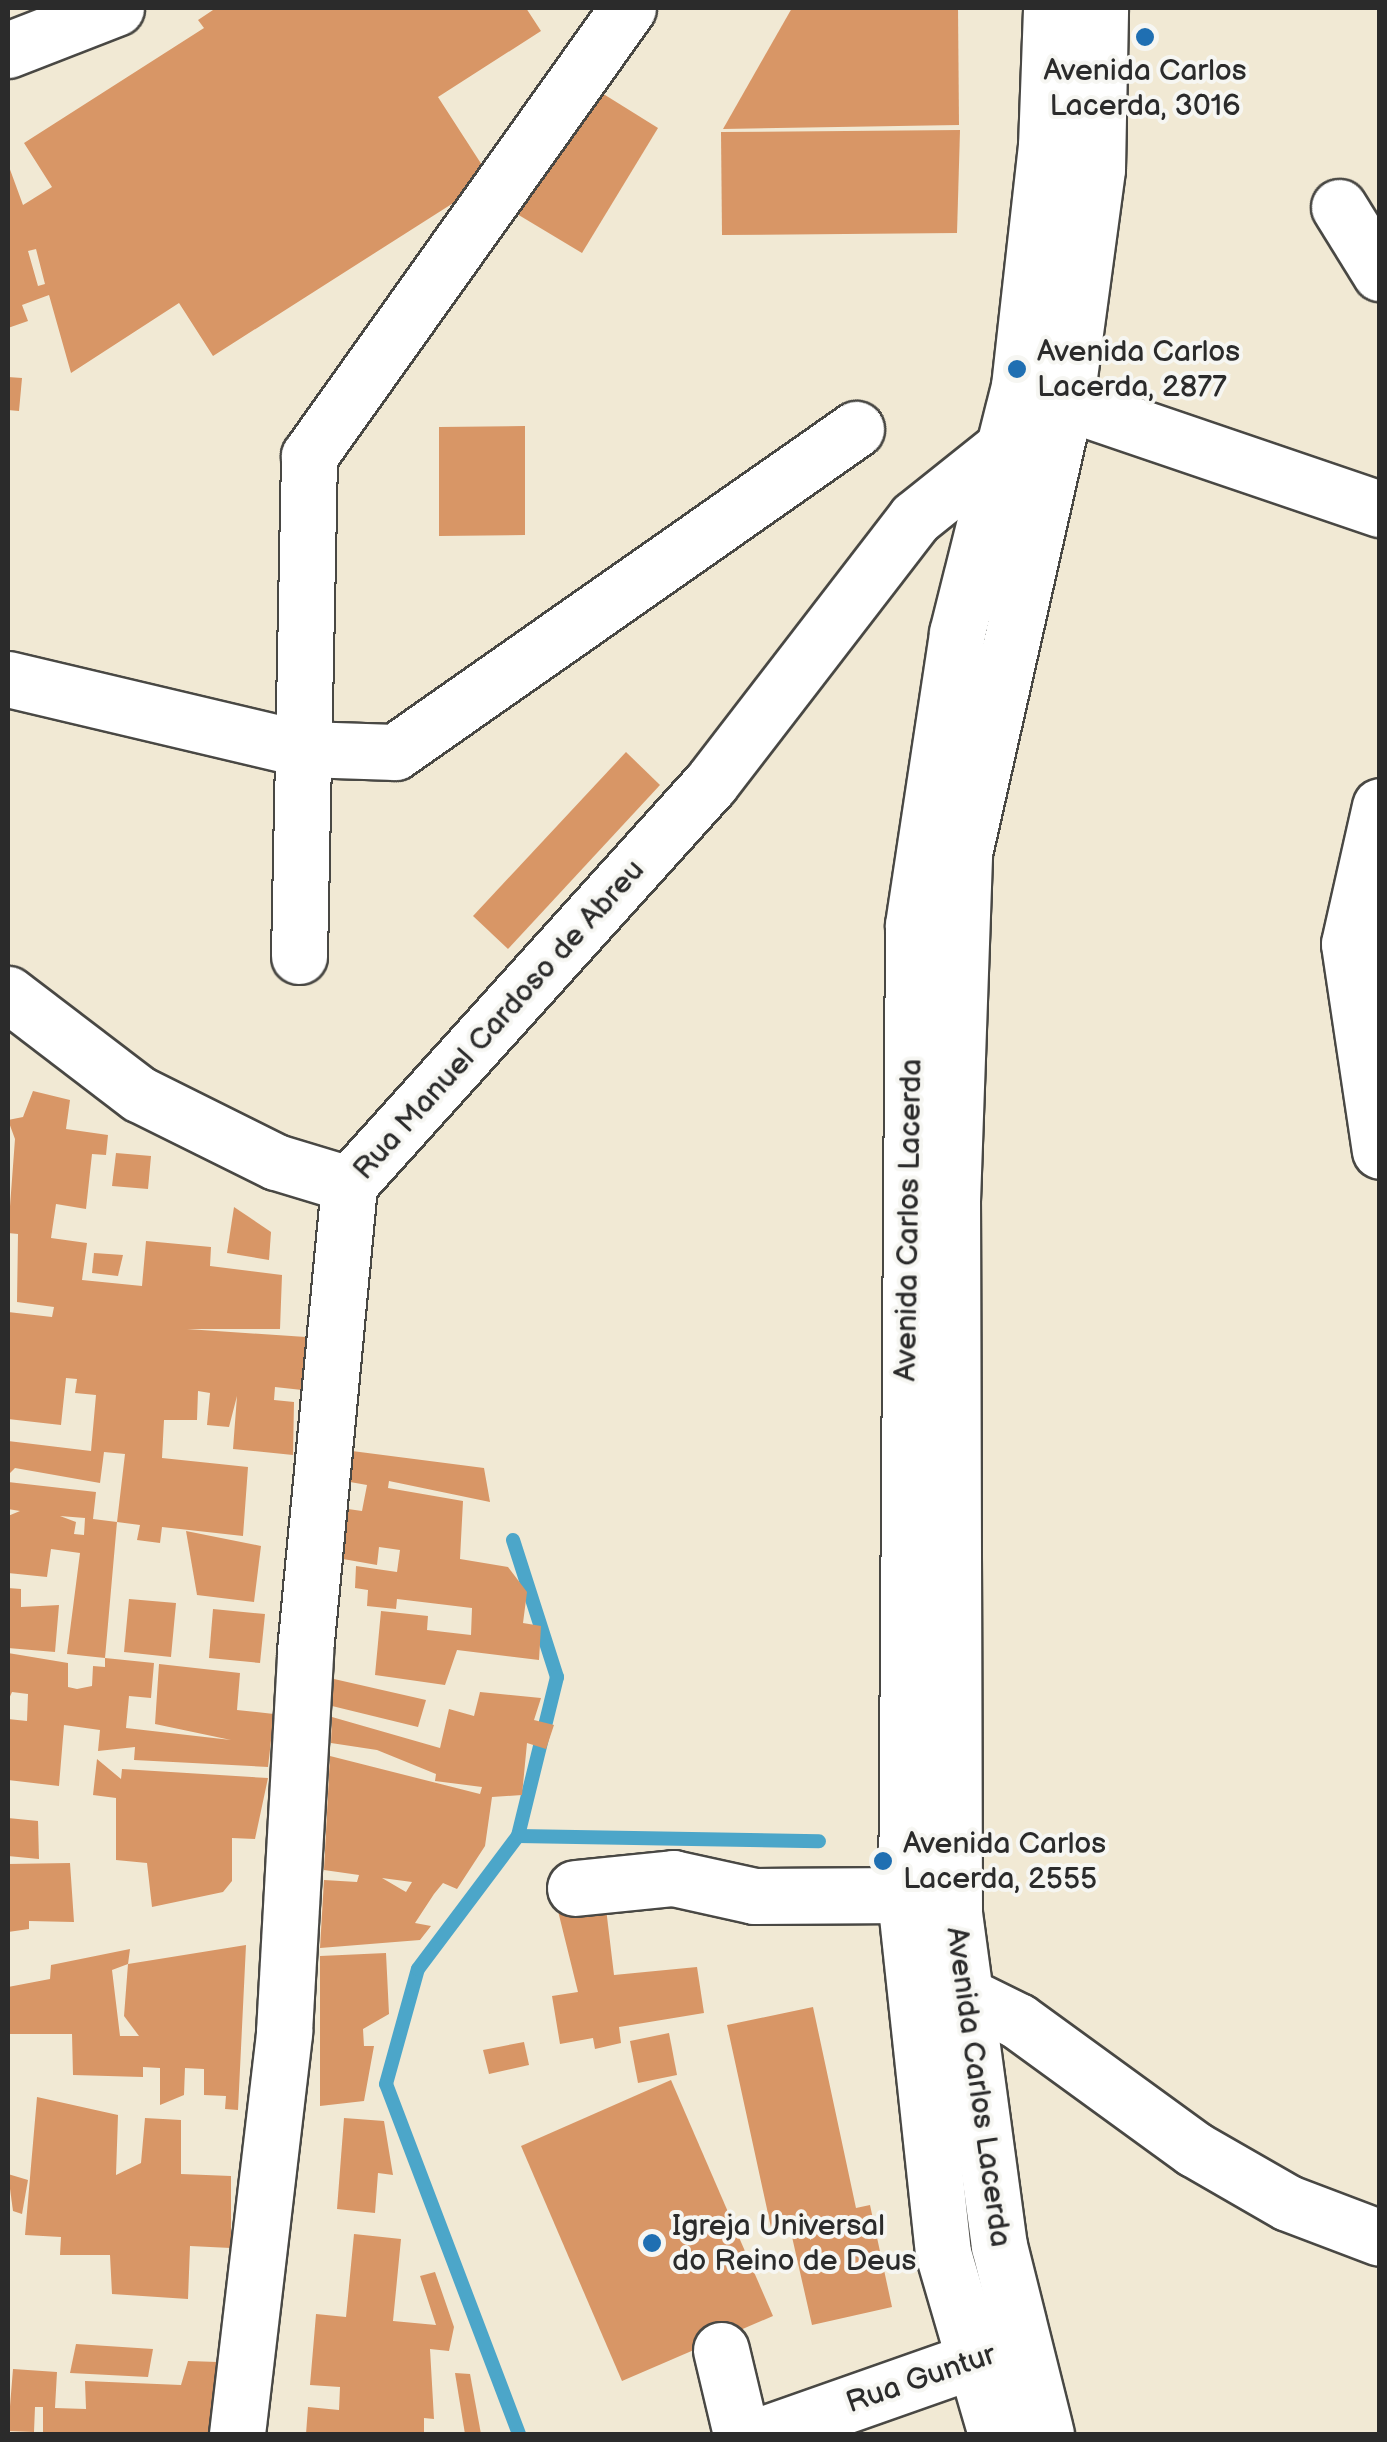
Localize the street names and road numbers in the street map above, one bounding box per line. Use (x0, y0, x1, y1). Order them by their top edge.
street label: Rua Manuel Cardoso de Abreu (346, 853, 652, 1187)
street label: Avenida Carlos Lacerda (888, 1058, 930, 1382)
street label: Avenida Carlos Lacerda (938, 1925, 1018, 2249)
street label: Rua Guntur (841, 2337, 1001, 2421)

